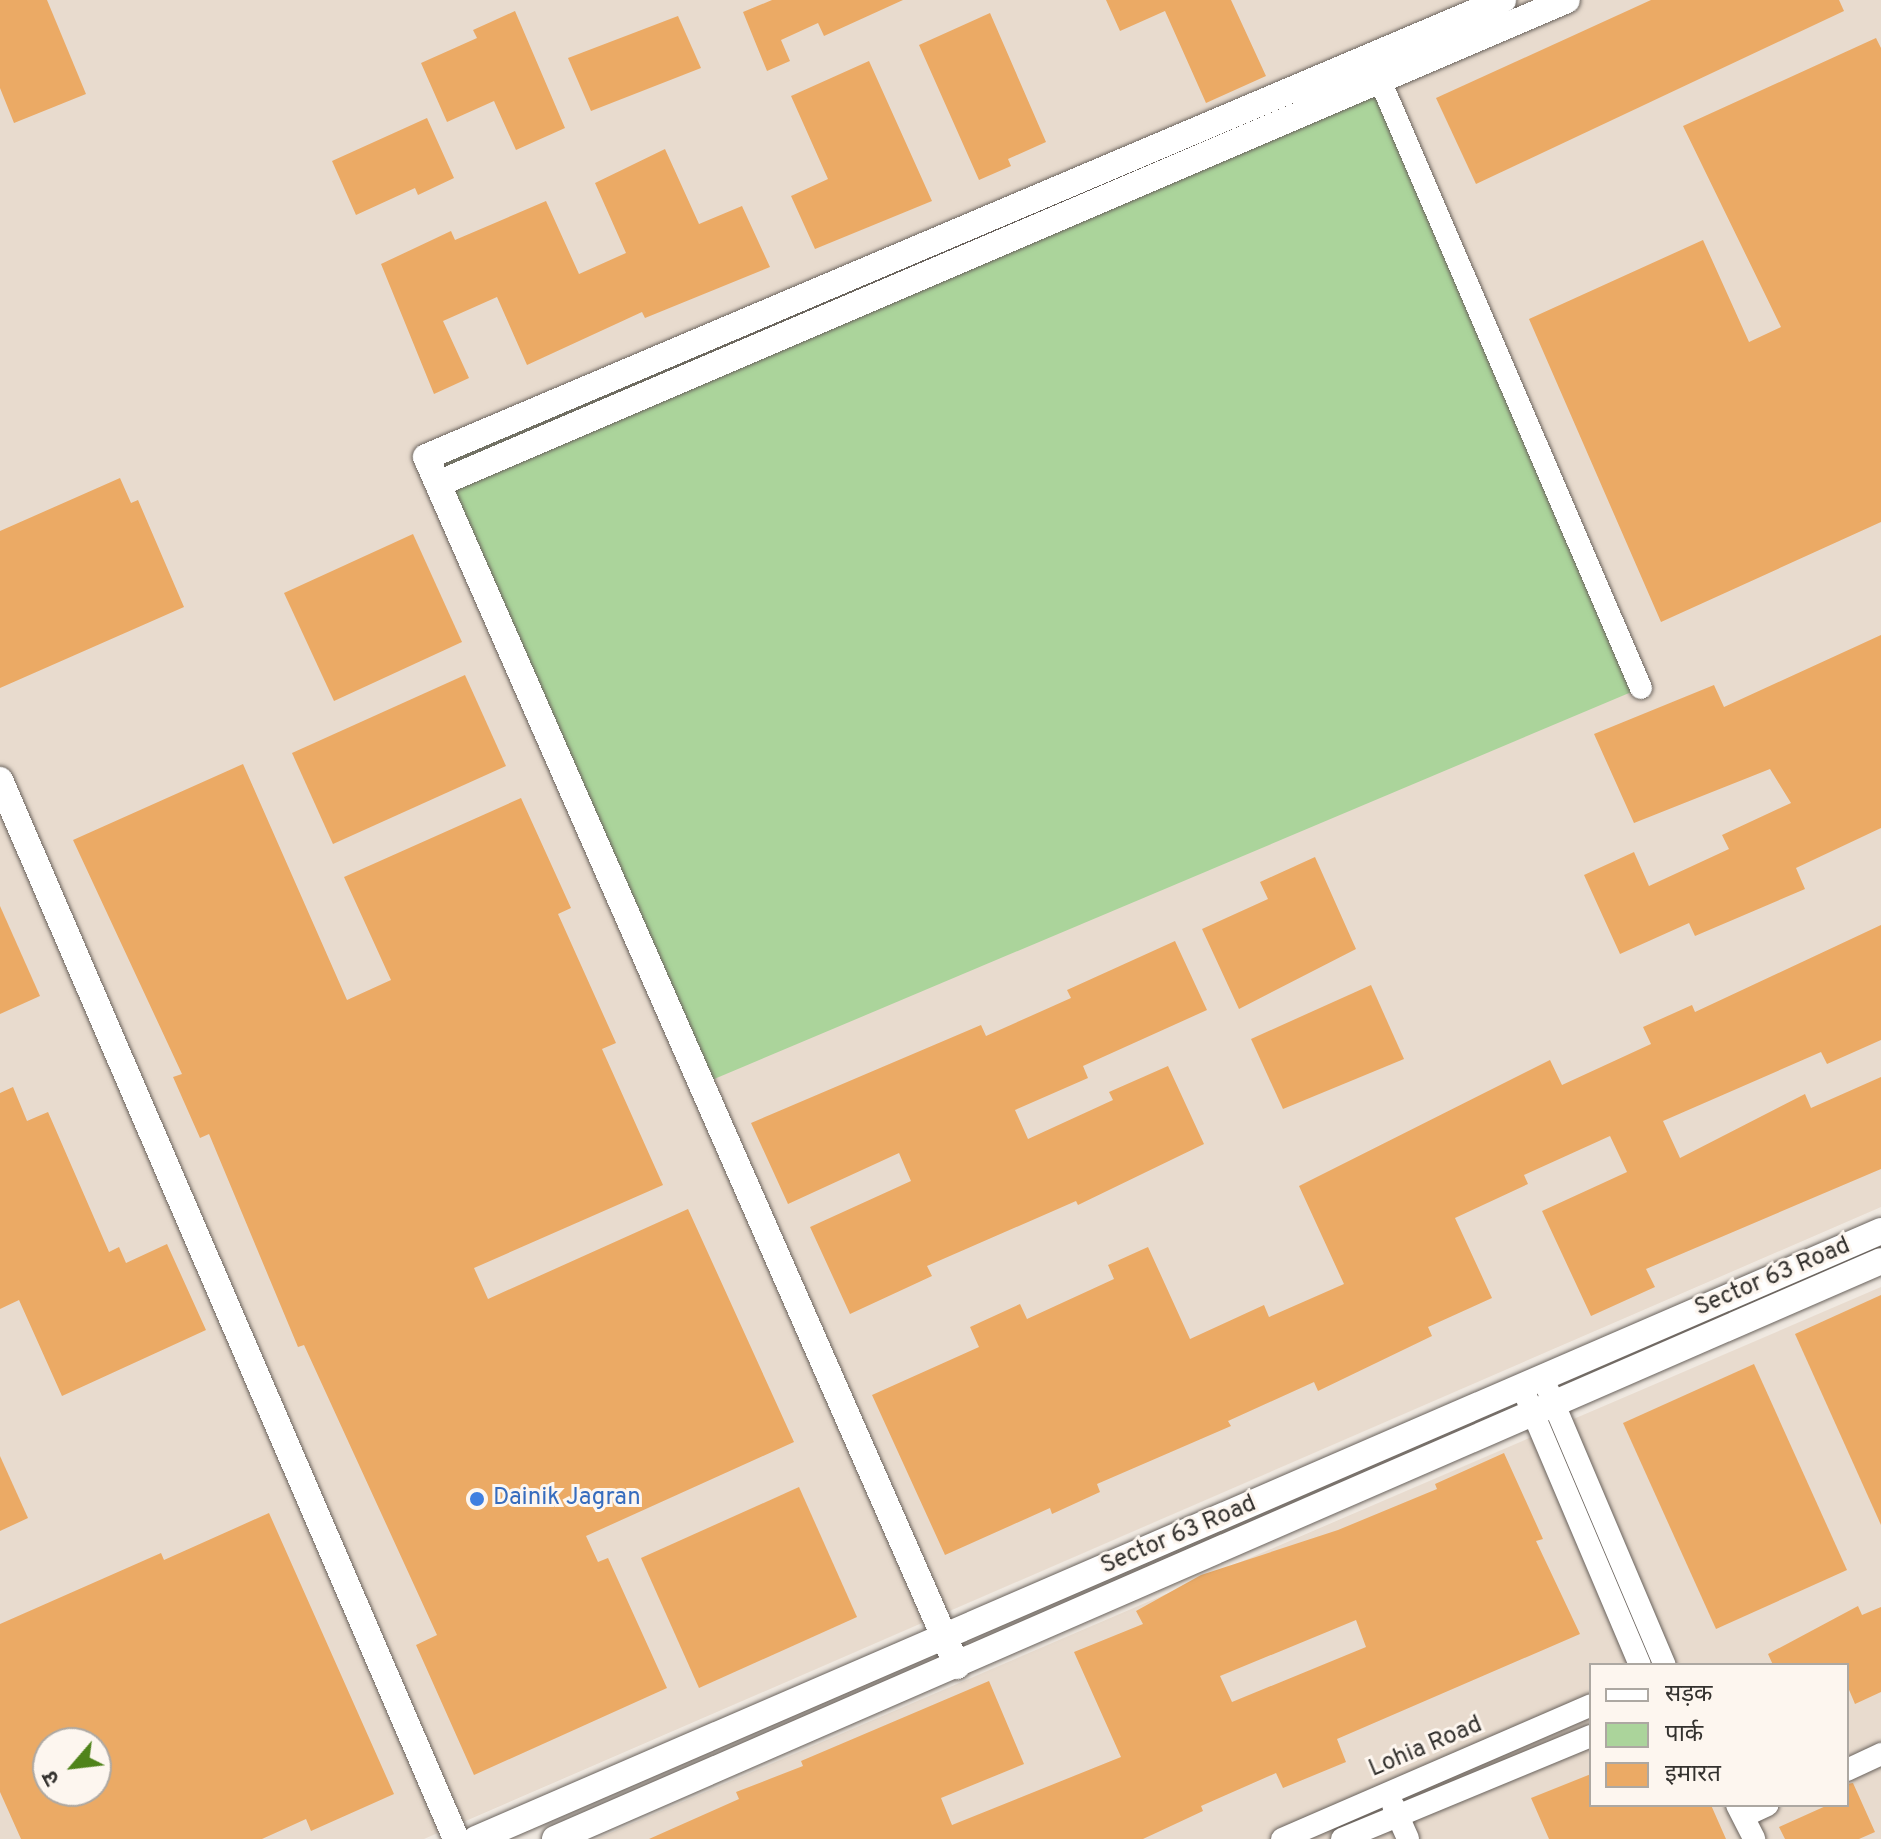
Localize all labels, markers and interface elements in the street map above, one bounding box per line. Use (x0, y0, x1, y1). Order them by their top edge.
street label: Sector 63 Road (1691, 1232, 1855, 1324)
place label: Dainik Jagran (493, 1485, 641, 1513)
marker: Dainik Jagran (468, 1490, 486, 1508)
street label: Sector 63 Road (1097, 1490, 1261, 1582)
legend (1589, 1663, 1849, 1807)
text: सड़क (1665, 1680, 1713, 1710)
street label: Lohia Road (1365, 1711, 1487, 1785)
text: पार्क (1665, 1720, 1703, 1750)
north arrow (32, 1727, 112, 1807)
text: इमारत (1665, 1760, 1721, 1790)
text: उ (37, 1766, 67, 1790)

